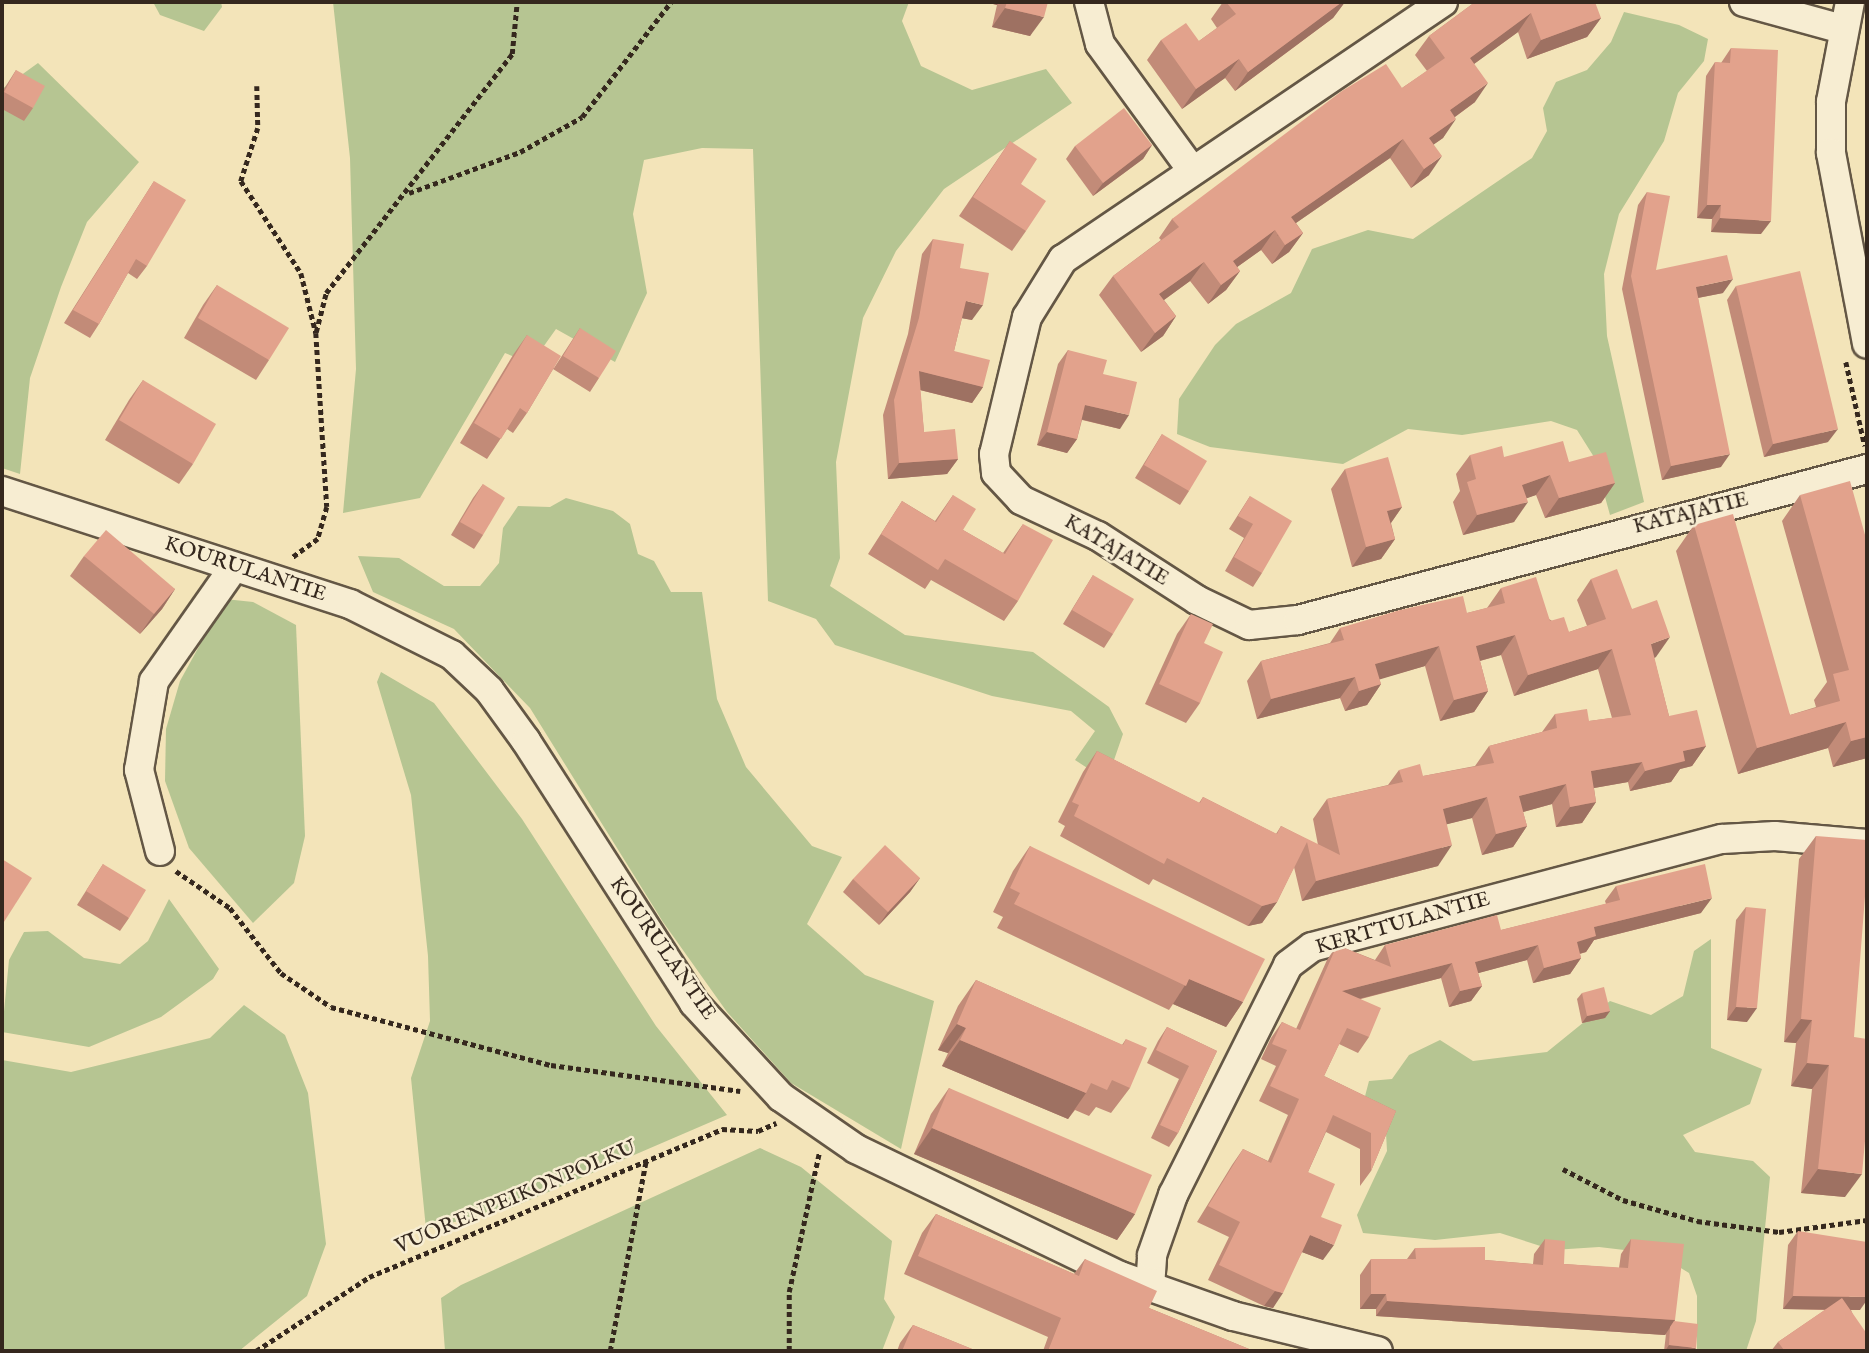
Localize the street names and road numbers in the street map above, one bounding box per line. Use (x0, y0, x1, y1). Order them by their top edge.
street label: KATAJATIE (1631, 488, 1751, 540)
street label: KATAJATIE (1059, 510, 1173, 592)
street label: KOURULANTIE (161, 532, 329, 608)
street label: KOURULANTIE (603, 873, 721, 1025)
street label: KERTTULANTIE (1313, 887, 1493, 961)
street label: VUORENPEIKONPOLKU (392, 1136, 640, 1260)

